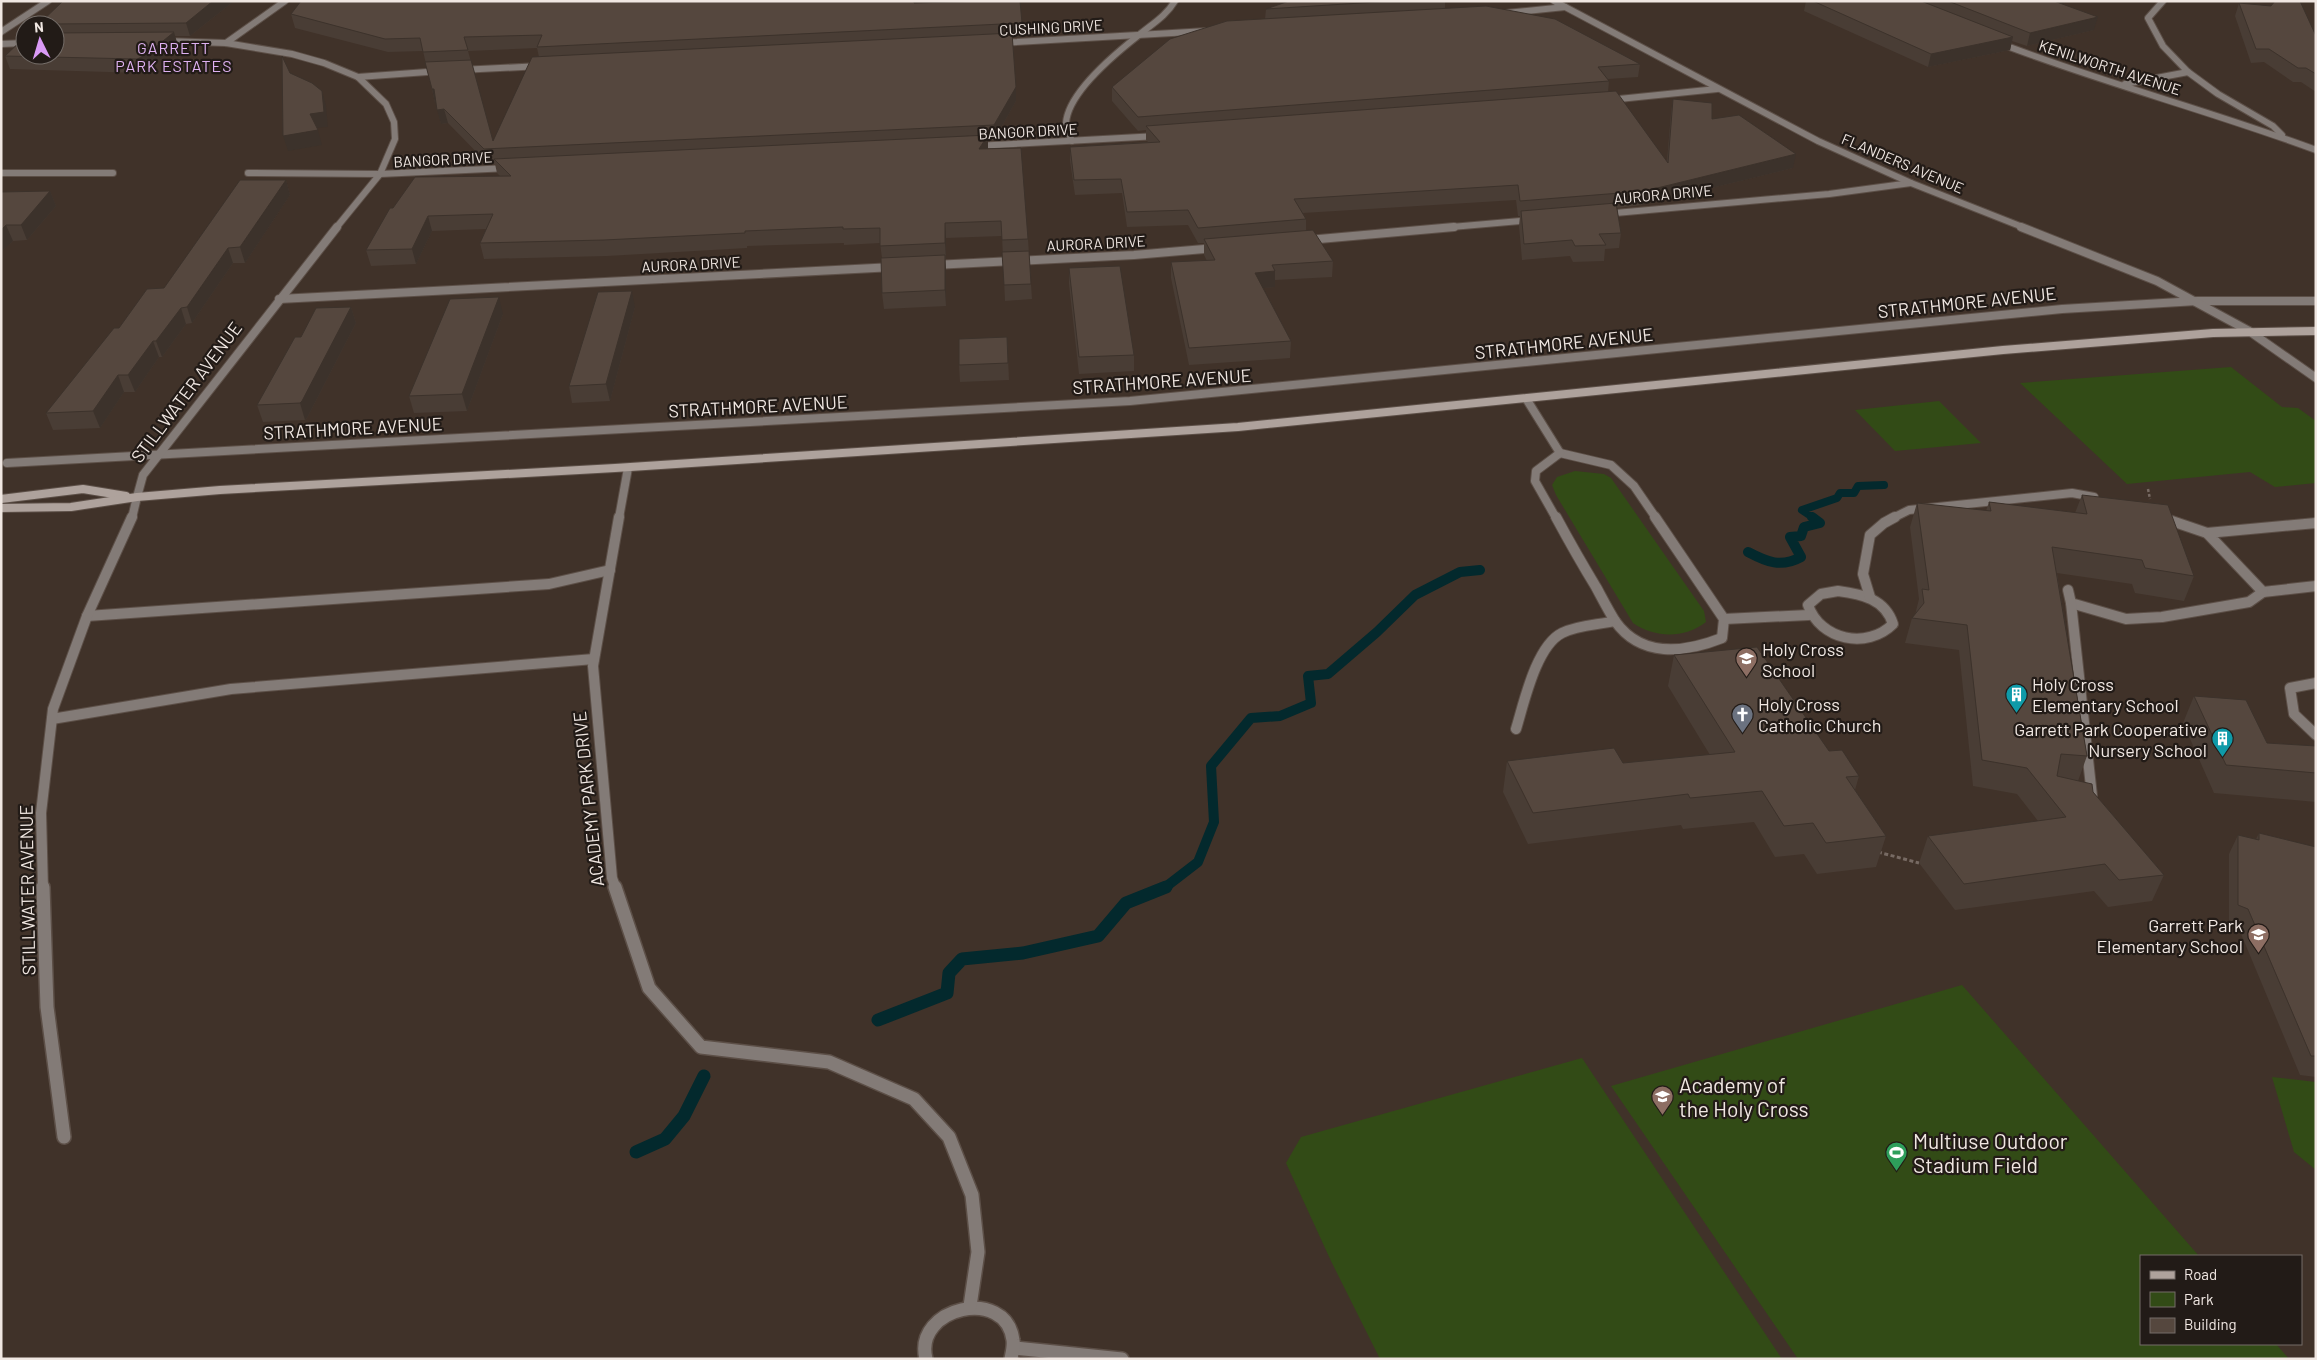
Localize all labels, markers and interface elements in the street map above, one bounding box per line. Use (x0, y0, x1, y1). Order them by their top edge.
north arrow (15, 15, 65, 65)
street label: CUSHING DRIVE (999, 15, 1103, 39)
text: N (33, 18, 44, 35)
street label: KENILWORTH AVENUE (2037, 36, 2183, 98)
district label: GARRETT PARK ESTATES (115, 38, 233, 75)
street label: BANGOR DRIVE (978, 119, 1078, 143)
street label: FLANDERS AVENUE (1839, 129, 1967, 197)
street label: BANGOR DRIVE (393, 147, 493, 171)
street label: AURORA DRIVE (1613, 181, 1713, 207)
street label: AURORA DRIVE (1046, 231, 1146, 255)
street label: AURORA DRIVE (641, 252, 741, 276)
street label: STRATHMORE AVENUE (1877, 282, 2057, 322)
street label: STILLWATER AVENUE (126, 317, 246, 467)
street label: STRATHMORE AVENUE (1474, 323, 1654, 363)
street label: STRATHMORE AVENUE (1072, 364, 1252, 398)
street label: STRATHMORE AVENUE (668, 390, 848, 422)
street label: STRATHMORE AVENUE (263, 412, 443, 444)
place label: Holy Cross School (1762, 638, 1844, 681)
school or university icon: Holy Cross School (1734, 647, 1758, 678)
place label: Holy Cross Elementary School (2032, 673, 2179, 716)
building icon: Holy Cross Elementary School (2004, 682, 2028, 713)
place label: Holy Cross Catholic Church (1758, 693, 1881, 736)
church icon: Holy Cross Catholic Church (1730, 702, 1754, 733)
street label: ACADEMY PARK DRIVE (568, 710, 608, 888)
place label: Garrett Park Cooperative Nursery School (2014, 718, 2207, 761)
building icon: Garrett Park Cooperative Nursery School (2211, 727, 2235, 758)
street label: STILLWATER AVENUE (15, 805, 39, 975)
place label: Garrett Park Elementary School (2096, 914, 2243, 957)
school or university icon: Garrett Park Elementary School (2247, 923, 2271, 954)
place label: Academy of the Holy Cross (1679, 1072, 1809, 1121)
school or university icon: Academy of the Holy Cross (1651, 1084, 1675, 1115)
place label: Multiuse Outdoor Stadium Field (1913, 1128, 2068, 1177)
sports icon: Multiuse Outdoor Stadium Field (1885, 1140, 1909, 1171)
legend (2140, 1255, 2302, 1345)
text: Road (2184, 1265, 2217, 1283)
text: Park (2184, 1290, 2214, 1308)
text: Building (2184, 1315, 2237, 1333)

